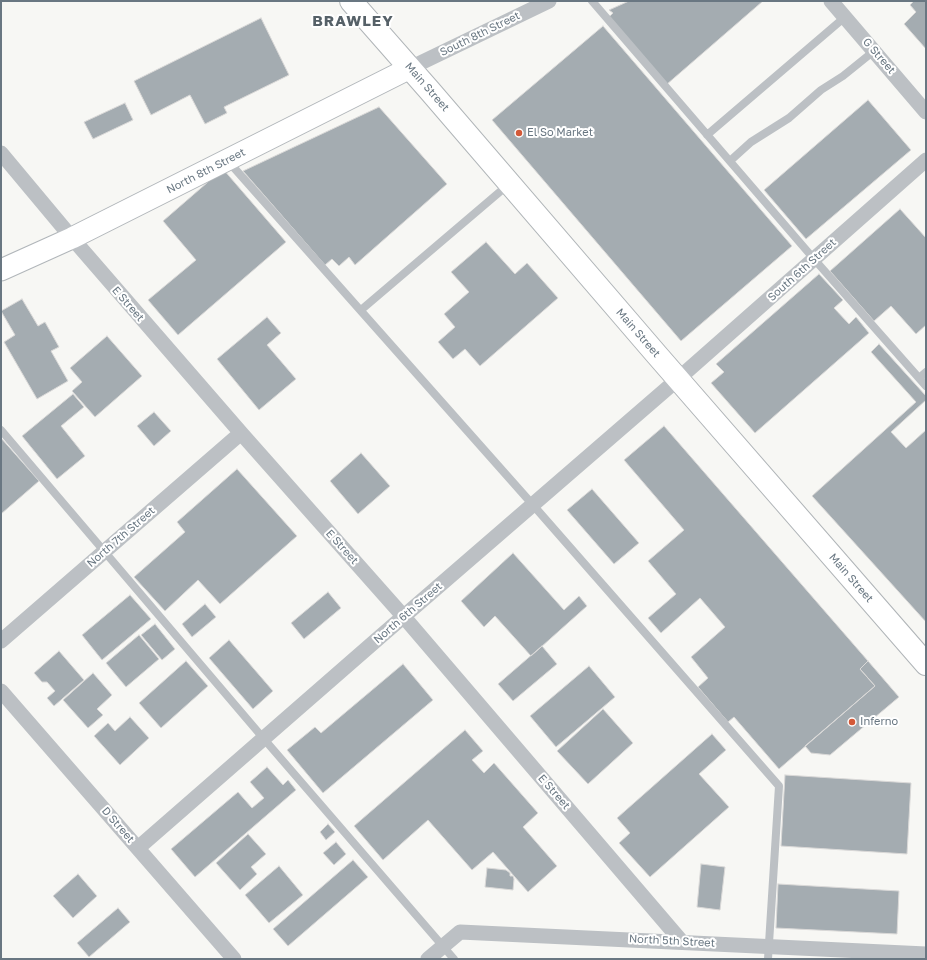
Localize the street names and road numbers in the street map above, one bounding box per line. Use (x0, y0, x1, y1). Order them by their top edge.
street label: South 8th Street (438, 9, 522, 59)
street label: G Street (860, 35, 898, 77)
street label: Main Street (402, 60, 452, 114)
street label: North 8th Street (164, 145, 248, 197)
street label: South 6th Street (765, 236, 839, 304)
street label: E Street (109, 284, 147, 324)
street label: Main Street (613, 306, 663, 360)
street label: North 7th Street (84, 504, 158, 570)
street label: E Street (323, 527, 361, 567)
street label: Main Street (826, 551, 876, 605)
street label: North 6th Street (371, 580, 445, 646)
street label: E Street (535, 772, 573, 812)
street label: D Street (99, 804, 137, 846)
street label: North 5th Street (629, 932, 715, 950)

